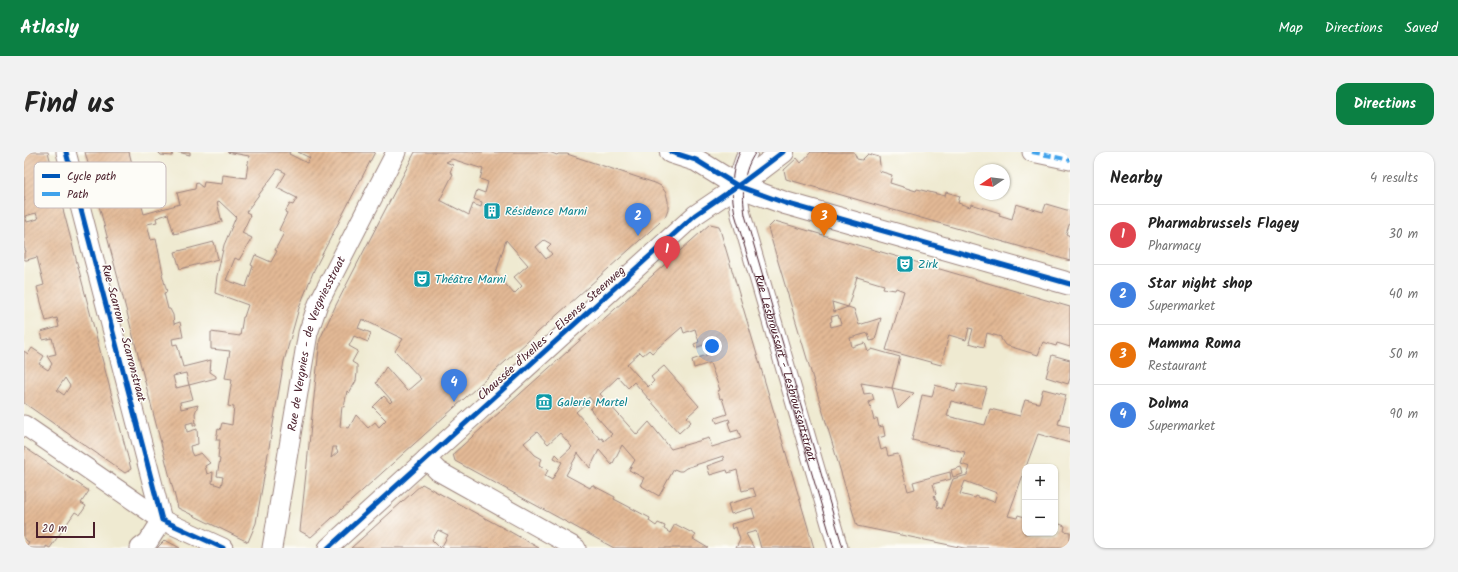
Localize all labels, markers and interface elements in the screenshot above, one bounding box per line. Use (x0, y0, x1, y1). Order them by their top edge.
text: Atlasly (20, 13, 79, 43)
text: Map (1278, 17, 1303, 39)
text: Directions (1325, 17, 1383, 39)
text: Saved (1405, 17, 1438, 39)
text: Find us (24, 82, 115, 127)
button: Directions (1336, 83, 1434, 125)
legend (34, 162, 166, 208)
north arrow (974, 164, 1010, 200)
text: Nearby (1110, 165, 1162, 192)
text: Cycle path (67, 168, 116, 186)
text: 4 results (1370, 168, 1418, 189)
text: Path (67, 186, 88, 204)
building icon: Résidence Marni (482, 201, 502, 221)
place label: Résidence Marni (505, 202, 588, 221)
pin: 2 (625, 203, 651, 236)
pin: 3 (811, 203, 837, 236)
text: Pharmabrussels Flagey (1148, 212, 1299, 236)
text: 1 (1121, 224, 1125, 245)
text: 30 m (1389, 224, 1418, 245)
pin: 1 (654, 236, 680, 269)
text: Pharmacy (1148, 236, 1201, 257)
street label: Rue de Vergnies - de Vergniesstraat (283, 253, 351, 433)
theatre icon: Zirk (895, 254, 915, 274)
place label: Zirk (918, 255, 938, 274)
street label: Chaussée d'Ixelles - Elsense Steenweg (473, 261, 630, 405)
street label: Rue Scarron - Scarronstraat (96, 262, 151, 404)
theatre icon: Théâtre Marni (412, 269, 432, 289)
place label: Théâtre Marni (435, 270, 507, 289)
street label: Rue Lesbroussart - Lesbroussartstraat (749, 272, 821, 464)
text: Star night shop (1148, 272, 1253, 296)
text: 2 (1119, 284, 1127, 305)
text: 40 m (1389, 284, 1418, 305)
text: Supermarket (1148, 296, 1215, 317)
text: Mamma Roma (1148, 332, 1241, 356)
your location (702, 336, 722, 356)
text: 3 (1119, 344, 1127, 365)
text: 50 m (1389, 344, 1418, 365)
text: Restaurant (1148, 356, 1207, 377)
pin: 4 (441, 369, 467, 402)
museum icon: Galerie Martel (534, 392, 554, 412)
text: Dolma (1148, 392, 1189, 416)
place label: Galerie Martel (557, 393, 627, 412)
text: 4 (1119, 404, 1127, 425)
text: 90 m (1390, 404, 1418, 425)
text: Supermarket (1148, 416, 1215, 437)
map controls (1022, 464, 1058, 536)
button: + (1022, 464, 1058, 500)
button: − (1022, 500, 1058, 536)
scale bar (36, 520, 95, 539)
text: 20 m (42, 520, 67, 538)

